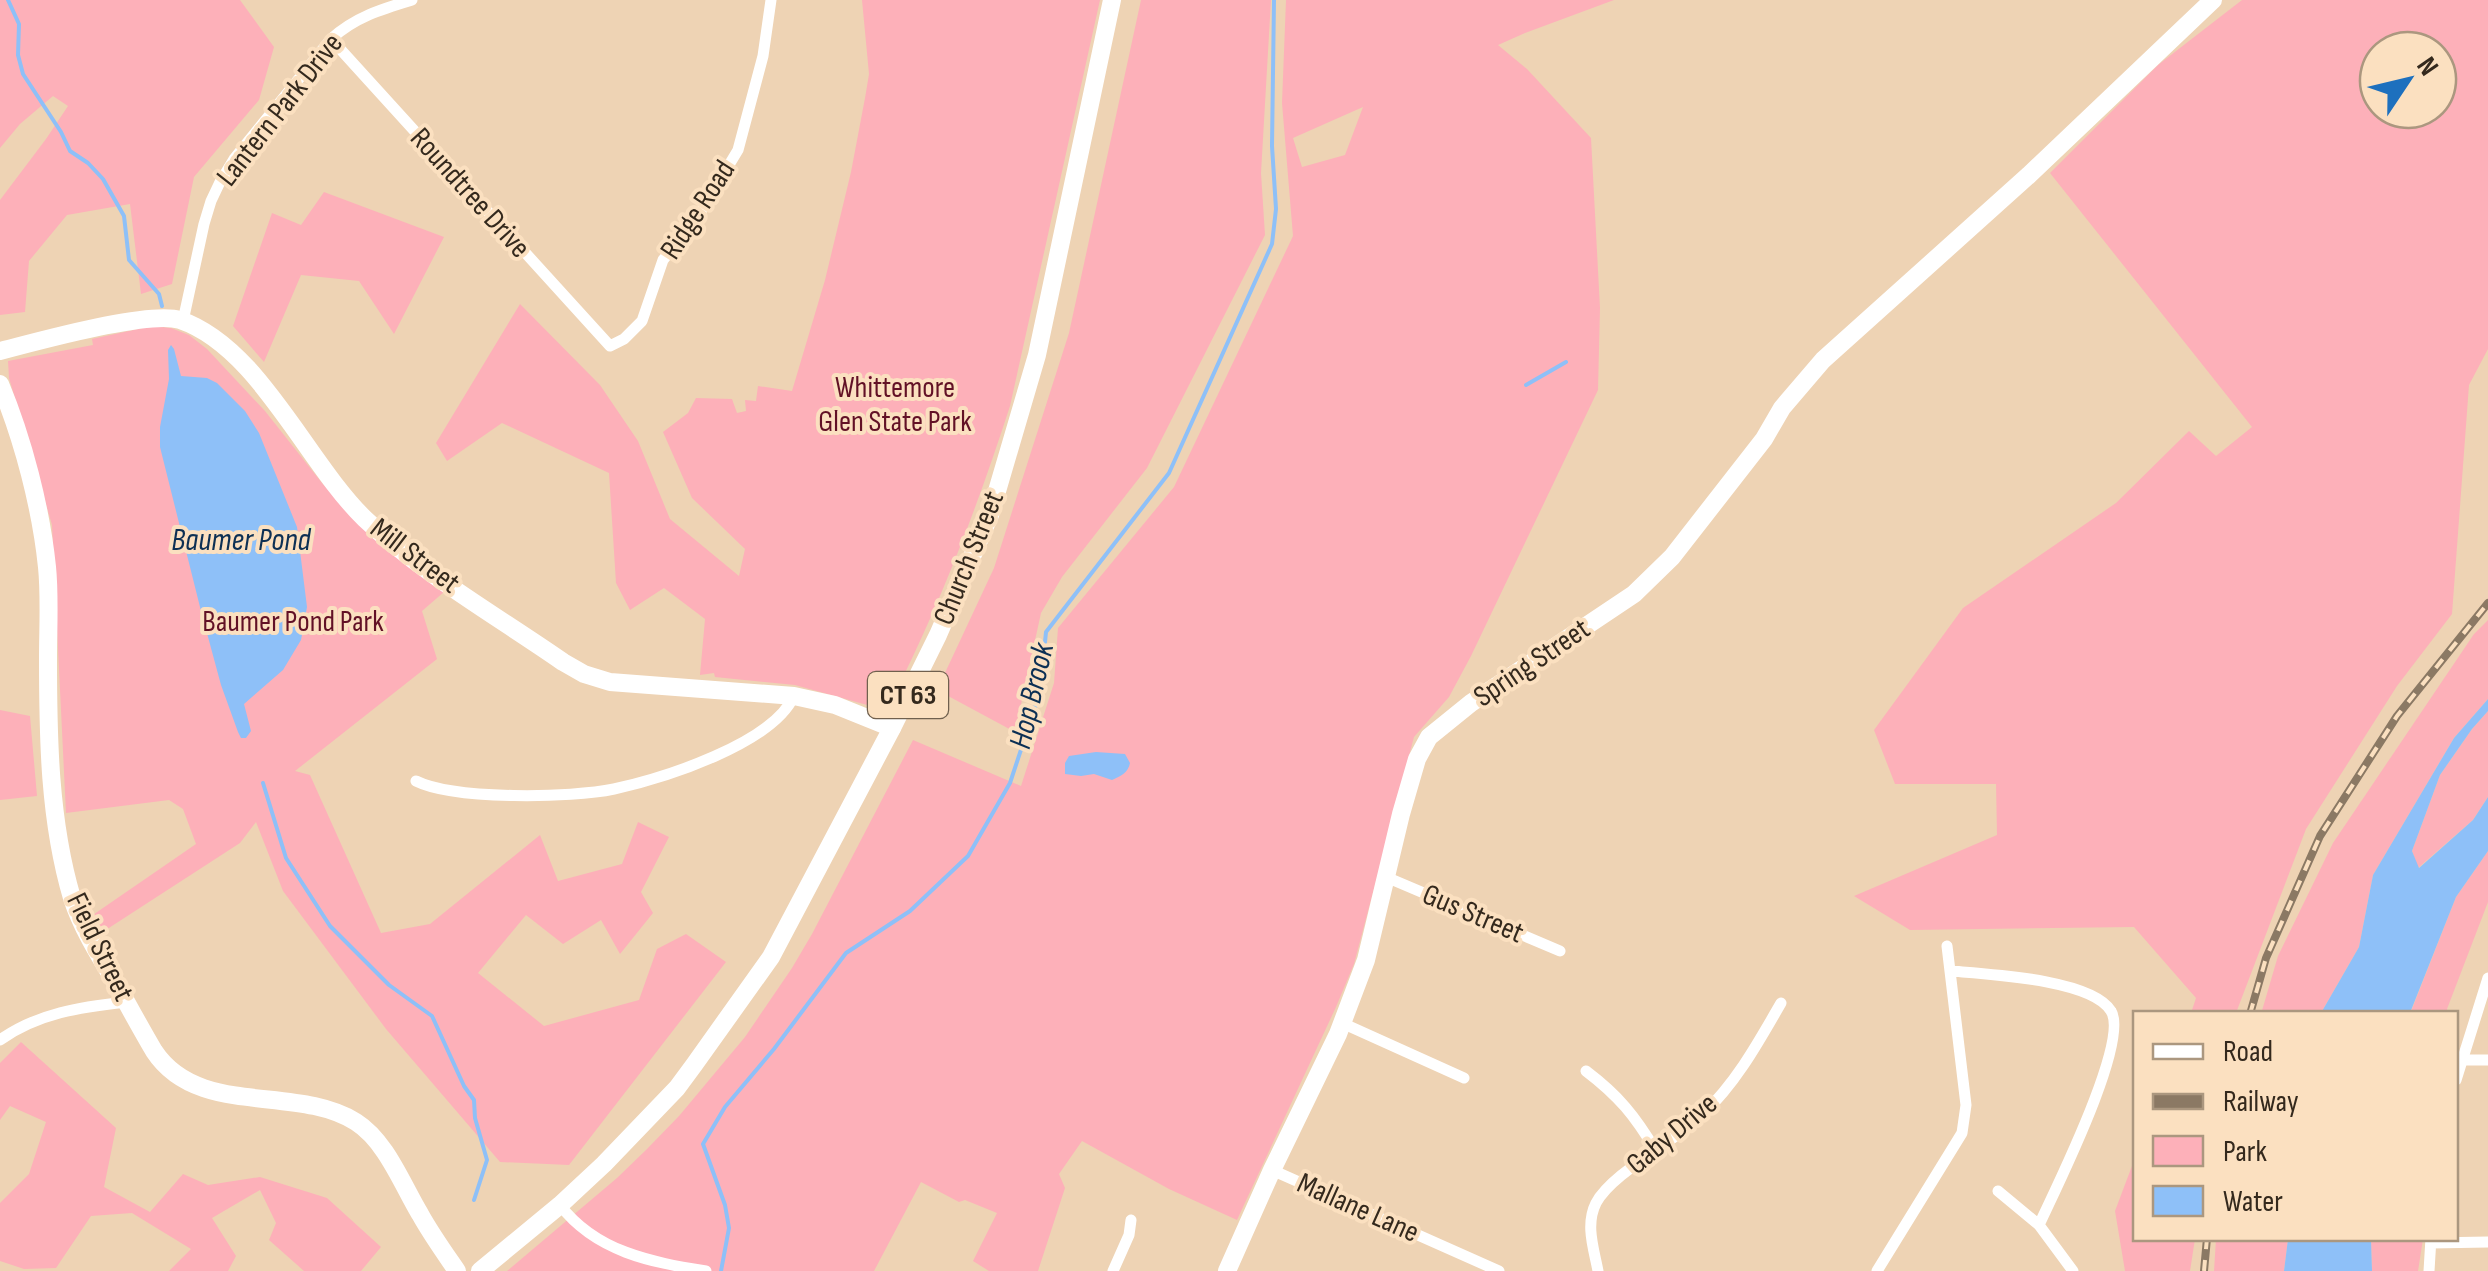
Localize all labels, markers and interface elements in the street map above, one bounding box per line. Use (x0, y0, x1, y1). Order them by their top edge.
street label: Lantern Park Drive (209, 26, 351, 194)
north arrow (2358, 30, 2458, 130)
text: N (2409, 51, 2445, 82)
street label: Roundtree Drive (402, 121, 538, 265)
street label: Ridge Road (653, 154, 743, 266)
park label: Whittemore Glen State Park (818, 370, 972, 440)
street label: Church Street (926, 486, 1012, 630)
street label: Mill Street (363, 511, 467, 601)
water label: Baumer Pond (171, 521, 312, 560)
park label: Baumer Pond Park (202, 604, 384, 640)
street label: Spring Street (1467, 611, 1597, 715)
water label: Hop Brook (1001, 638, 1063, 753)
road number: CT 63 (868, 672, 948, 718)
street label: Gus Street (1417, 877, 1529, 951)
street label: Field Street (58, 887, 142, 1007)
legend (2133, 1011, 2458, 1241)
text: Road (2223, 1034, 2273, 1070)
text: Railway (2223, 1084, 2299, 1120)
street label: Gaby Drive (1619, 1086, 1725, 1182)
text: Park (2223, 1134, 2267, 1170)
street label: Mallane Lane (1292, 1165, 1424, 1251)
text: Water (2223, 1184, 2283, 1220)

